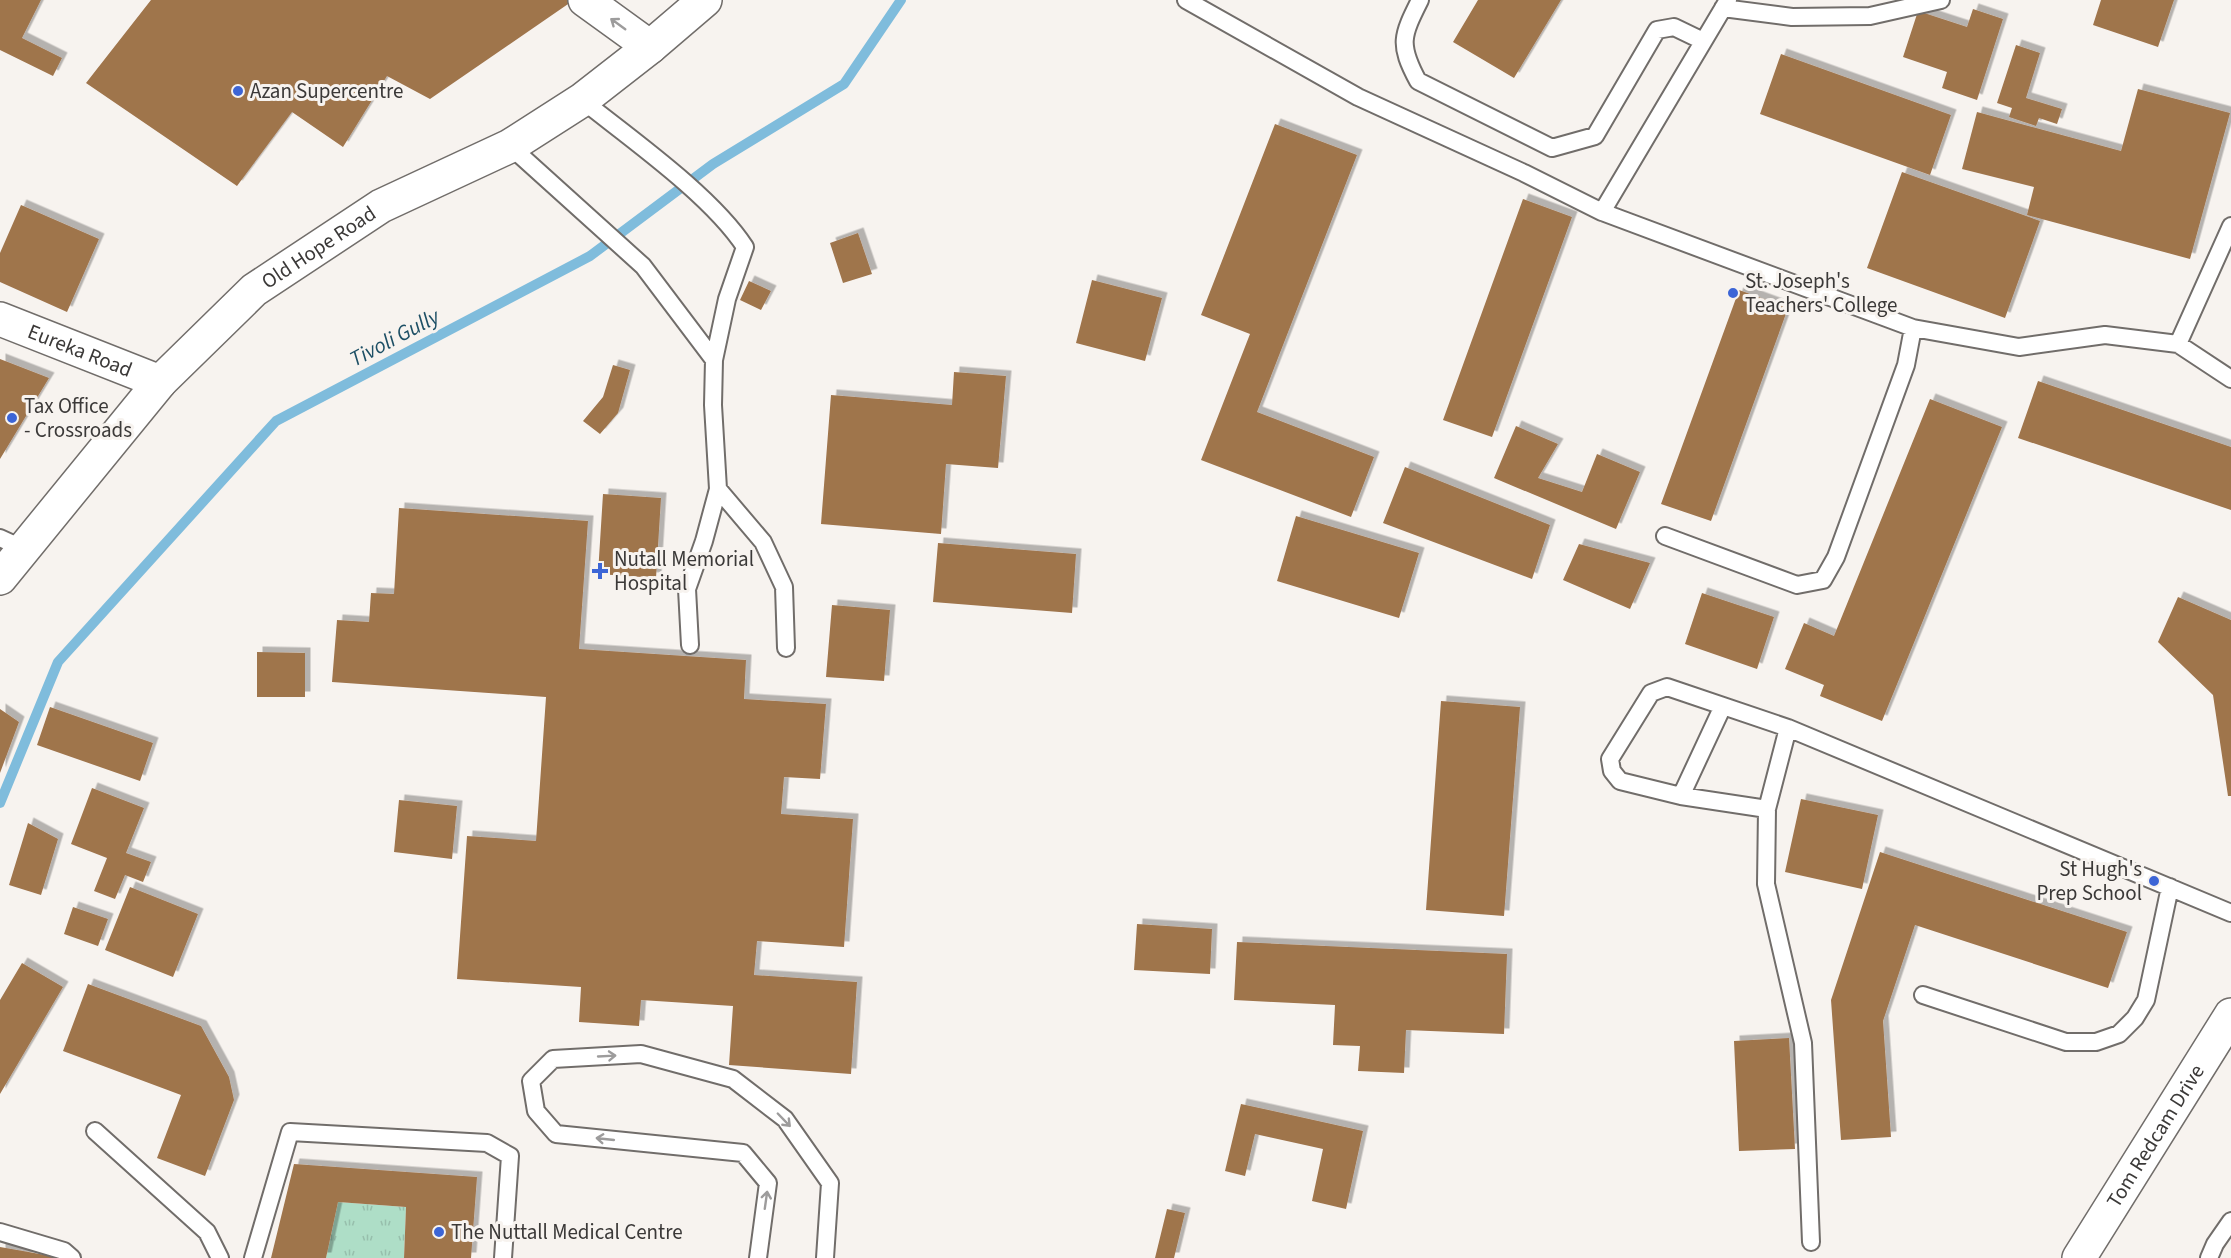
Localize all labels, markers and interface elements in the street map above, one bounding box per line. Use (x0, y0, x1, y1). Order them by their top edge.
one-way arrow (610, 17, 626, 30)
place label: Azan Supercentre (250, 76, 404, 106)
marker: Azan Supercentre (231, 84, 245, 98)
street label: Old Hope Road (255, 198, 382, 296)
place label: St. Joseph's Teachers' College (1745, 266, 1897, 320)
marker: St. Joseph's Teachers' College (1726, 286, 1740, 300)
water label: Tivoli Gully (344, 300, 446, 375)
street label: Eureka Road (23, 316, 137, 385)
place label: Tax Office - Crossroads (24, 391, 132, 445)
marker: Tax Office - Crossroads (5, 411, 19, 425)
place label: Nutall Memorial Hospital (614, 544, 754, 598)
marker: Nutall Memorial Hospital (591, 562, 609, 580)
place label: St Hugh's Prep School (2036, 854, 2142, 908)
marker: St Hugh's Prep School (2147, 874, 2161, 888)
one-way arrow (597, 1051, 617, 1062)
street label: Tom Redcam Drive (2099, 1059, 2212, 1213)
one-way arrow (777, 1112, 792, 1127)
one-way arrow (595, 1133, 615, 1144)
one-way arrow (761, 1191, 772, 1210)
place label: The Nuttall Medical Centre (451, 1217, 683, 1247)
marker: The Nuttall Medical Centre (432, 1225, 446, 1239)

